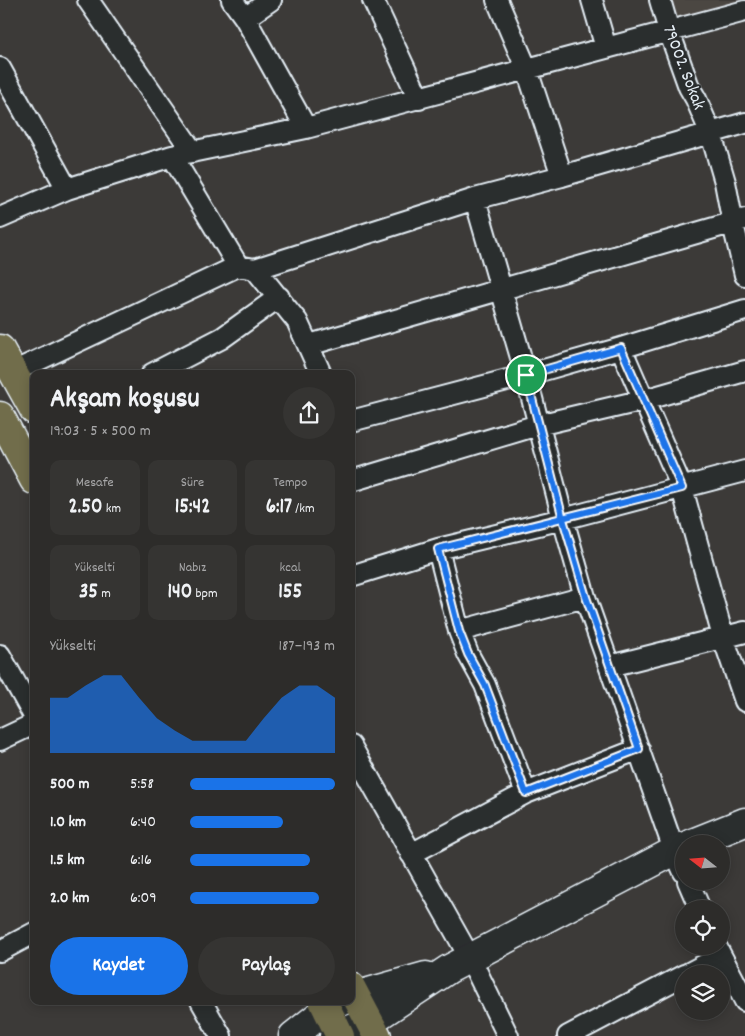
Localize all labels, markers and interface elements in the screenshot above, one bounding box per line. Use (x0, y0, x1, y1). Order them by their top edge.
street label: 79002. Sokak (655, 22, 710, 114)
pin (505, 354, 547, 396)
icon: arrive (512, 361, 540, 389)
text: Akşam koşusu (50, 381, 200, 421)
button: share (283, 387, 335, 439)
text: 19:03 · 5 × 500 m (50, 420, 151, 443)
text: Mesafe (76, 473, 114, 493)
text: Süre (181, 473, 204, 493)
text: Tempo (273, 473, 307, 493)
text: 2.50 (69, 493, 102, 523)
text: 15:42 (175, 493, 210, 523)
text: 6:17 (266, 493, 292, 523)
text: km (102, 499, 121, 519)
text: /km (292, 499, 315, 519)
text: Yükselti (75, 558, 115, 578)
text: Nabız (179, 558, 206, 578)
text: kcal (280, 558, 301, 578)
text: 35 (79, 578, 98, 608)
text: 140 (167, 578, 192, 608)
text: 155 (278, 578, 302, 608)
text: m (98, 584, 111, 604)
text: bpm (192, 584, 218, 604)
text: Yükselti (50, 635, 96, 658)
text: 187–193 m (278, 635, 335, 658)
text: 500 m (50, 773, 90, 796)
text: 5:58 (130, 773, 154, 796)
text: 1.0 km (50, 811, 86, 834)
text: 6:40 (130, 811, 156, 834)
north arrow (675, 835, 730, 890)
map controls (675, 835, 730, 1020)
text: 1.5 km (50, 849, 85, 872)
text: 6:16 (130, 849, 152, 872)
text: 2.0 km (50, 887, 90, 910)
text: 6:09 (130, 887, 157, 910)
button: locate (675, 900, 730, 955)
button: Kaydet (50, 937, 188, 995)
button: Paylaş (198, 937, 335, 995)
button: layers (675, 965, 730, 1020)

